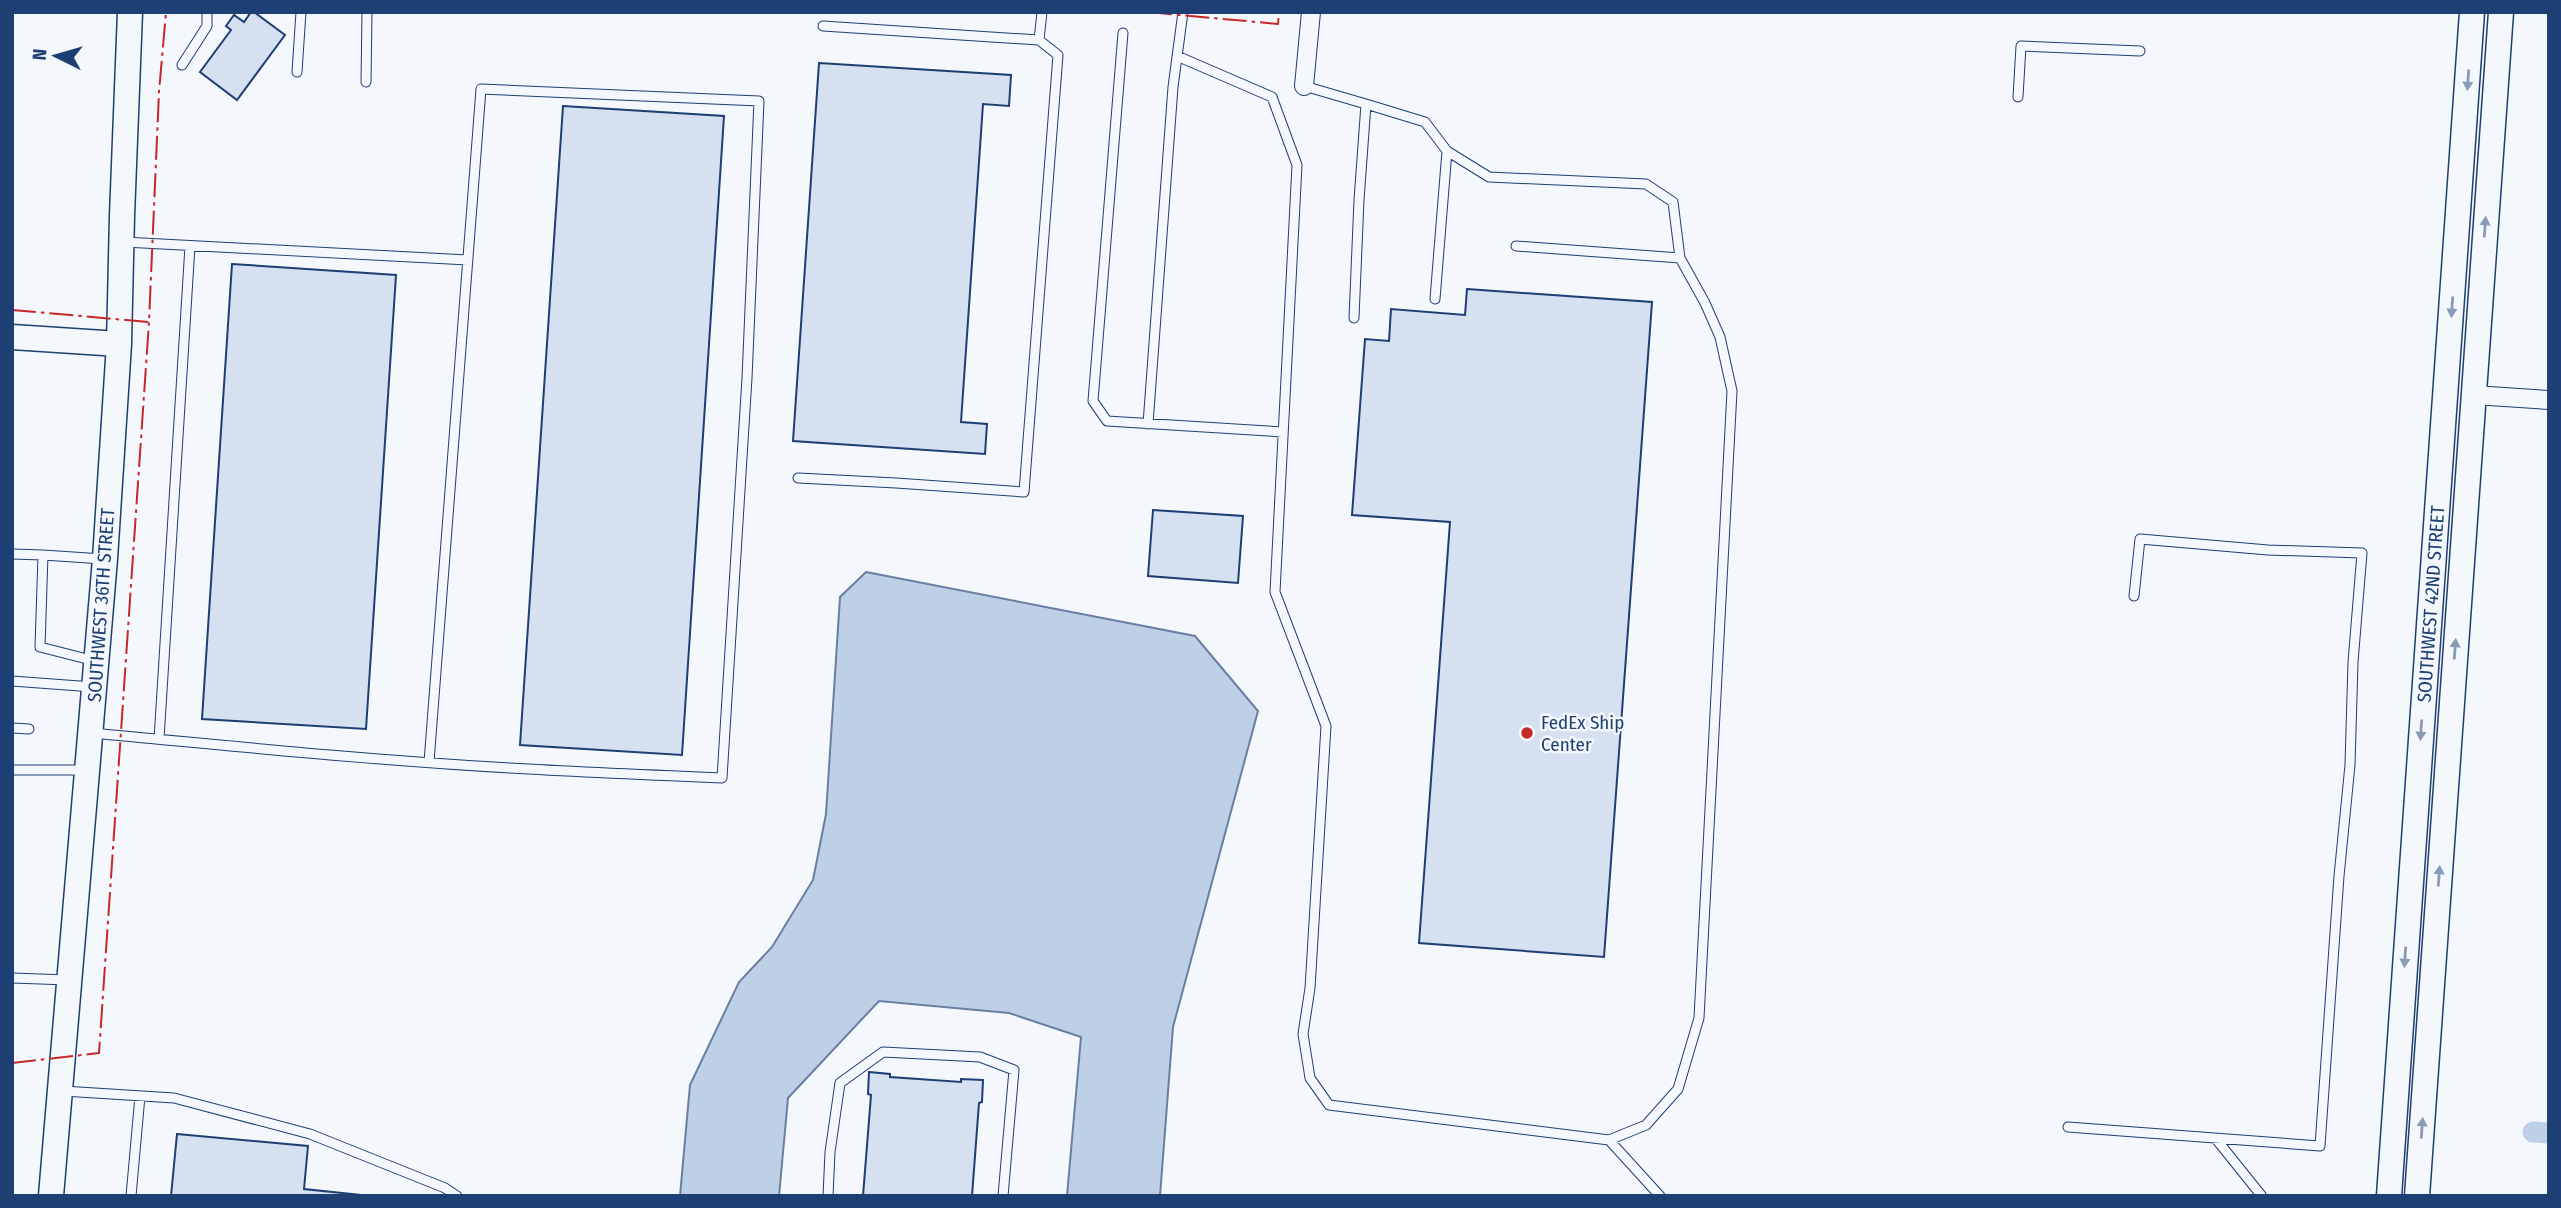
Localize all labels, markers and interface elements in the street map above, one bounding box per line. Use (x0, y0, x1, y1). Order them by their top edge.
north arrow (21, 21, 91, 91)
text: N (28, 48, 52, 61)
one-way arrow (2462, 70, 2473, 92)
one-way arrow (2480, 216, 2491, 238)
one-way arrow (2446, 297, 2457, 319)
street label: SOUTHWEST 42ND STREET (2413, 505, 2449, 703)
street label: SOUTHWEST 36TH STREET (83, 507, 119, 703)
one-way arrow (2450, 638, 2461, 660)
place label: FedEx Ship Center (1541, 711, 1624, 756)
one-way arrow (2416, 719, 2427, 741)
marker: FedEx Ship Center (1519, 725, 1535, 741)
one-way arrow (2434, 865, 2445, 887)
one-way arrow (2400, 946, 2411, 968)
one-way arrow (2416, 1116, 2427, 1138)

